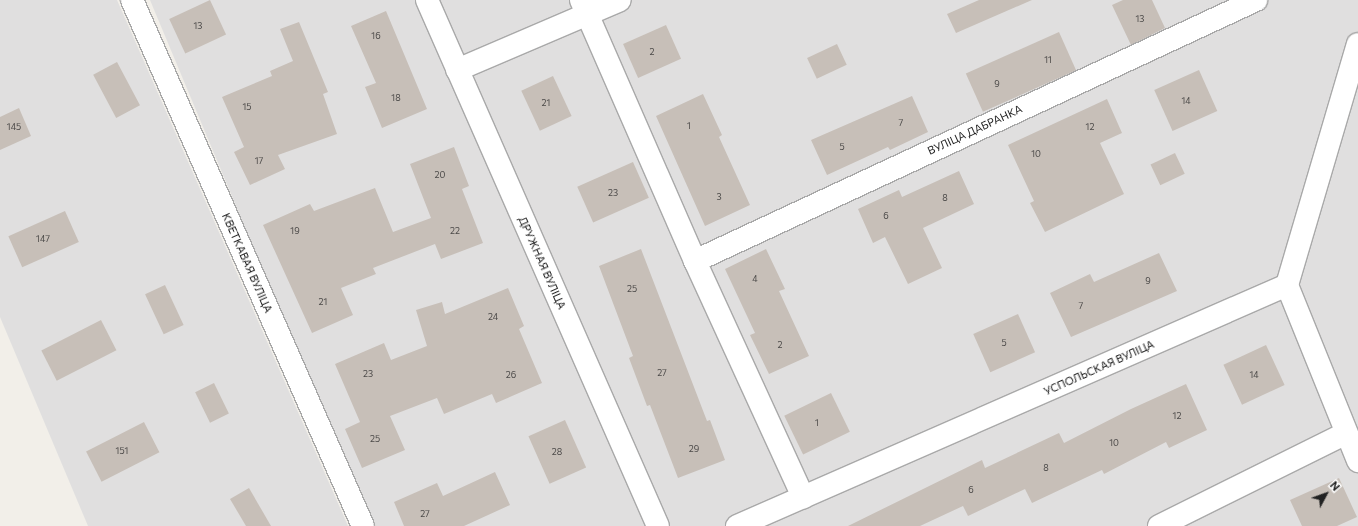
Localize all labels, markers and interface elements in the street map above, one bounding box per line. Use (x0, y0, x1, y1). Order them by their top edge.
house number: 13 (1136, 14, 1144, 24)
house number: 13 (194, 21, 202, 31)
house number: 16 (371, 31, 381, 41)
house number: 2 (650, 47, 654, 57)
house number: 11 (1044, 55, 1052, 65)
house number: 9 (994, 79, 1000, 89)
house number: 18 (391, 93, 401, 103)
house number: 14 (1181, 96, 1191, 106)
house number: 21 (542, 98, 550, 108)
house number: 15 (242, 102, 252, 112)
street label: ВУЛІЦА ДАБРАНКА (926, 102, 1024, 158)
house number: 7 (899, 118, 903, 128)
house number: 1 (687, 121, 691, 131)
house number: 145 (7, 122, 21, 132)
house number: 12 (1086, 122, 1094, 132)
house number: 5 (839, 142, 845, 152)
house number: 10 (1031, 149, 1041, 159)
house number: 17 (255, 156, 263, 166)
house number: 20 (435, 170, 445, 180)
house number: 23 (608, 188, 618, 198)
house number: 3 (716, 192, 722, 202)
house number: 8 (942, 193, 948, 203)
street label: КВЕТКАВАЯ ВУЛІЦА (219, 211, 275, 315)
house number: 6 (883, 211, 889, 221)
street label: ДРУЖНАЯ ВУЛІЦА (516, 215, 568, 311)
house number: 19 (290, 226, 300, 236)
house number: 22 (450, 226, 460, 236)
house number: 147 (36, 234, 50, 244)
house number: 4 (752, 274, 758, 284)
house number: 9 (1145, 276, 1151, 286)
house number: 25 (627, 284, 637, 294)
house number: 21 (319, 297, 327, 307)
house number: 7 (1079, 301, 1083, 311)
house number: 24 (488, 312, 498, 322)
house number: 5 (1001, 338, 1007, 348)
street label: УСПОЛЬСКАЯ ВУЛІЦА (1042, 338, 1156, 398)
house number: 2 (778, 340, 782, 350)
house number: 27 (657, 368, 667, 378)
house number: 23 (363, 369, 373, 379)
house number: 26 (506, 370, 516, 380)
house number: 14 (1249, 370, 1259, 380)
house number: 12 (1173, 411, 1181, 421)
house number: 1 (815, 418, 819, 428)
house number: 25 (370, 434, 380, 444)
house number: 10 (1109, 438, 1119, 448)
house number: 29 (689, 444, 699, 454)
house number: 151 (116, 446, 128, 456)
house number: 28 (552, 447, 562, 457)
house number: 8 (1043, 463, 1049, 473)
north arrow (1306, 474, 1346, 514)
text: N (1328, 478, 1343, 493)
house number: 6 (968, 485, 974, 495)
house number: 27 (420, 509, 430, 519)

